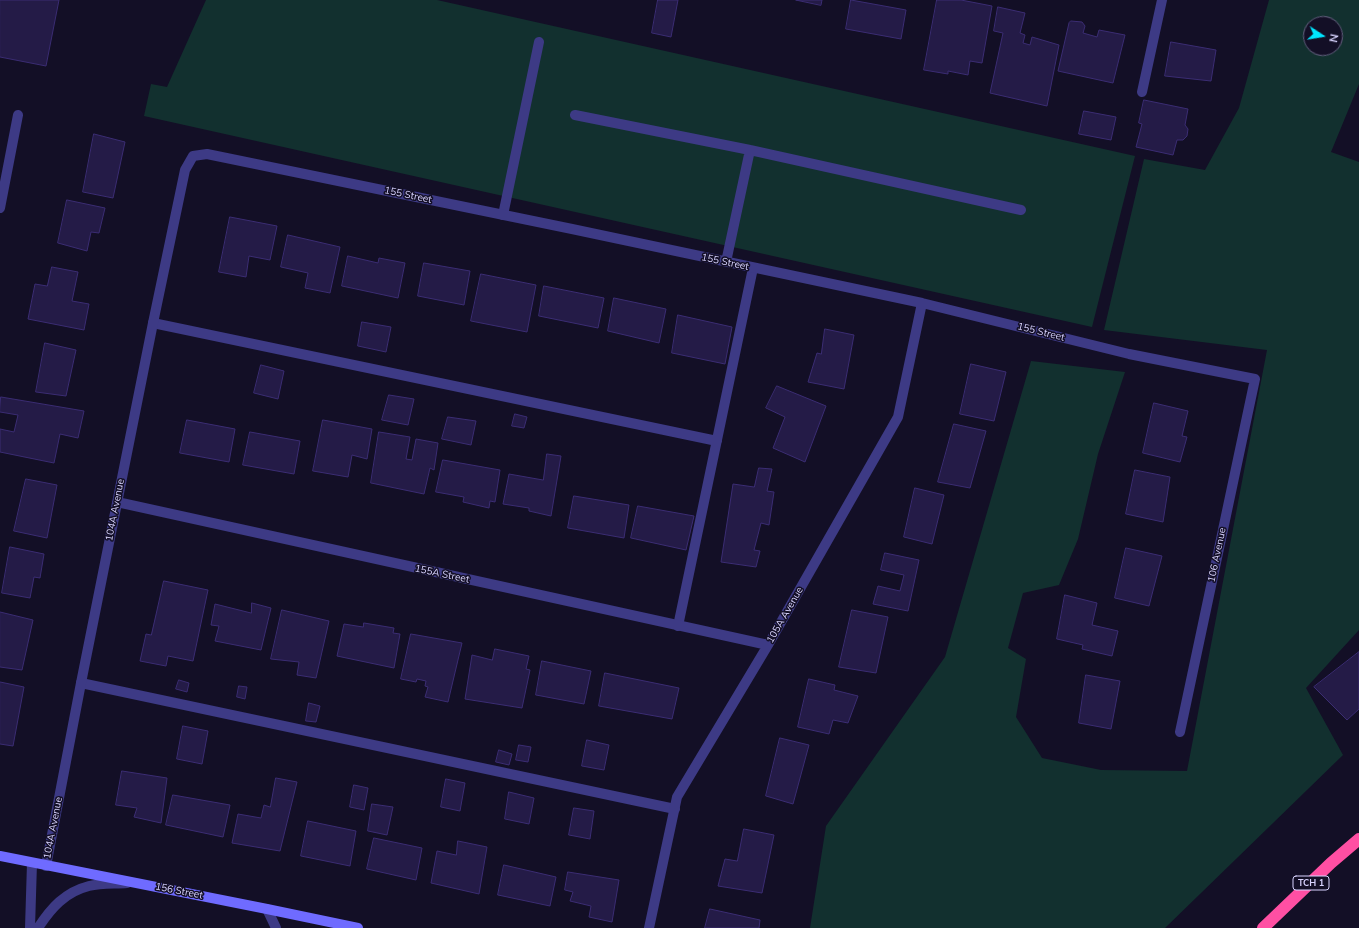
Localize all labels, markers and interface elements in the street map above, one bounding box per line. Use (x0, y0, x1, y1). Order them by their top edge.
north arrow (1303, 16, 1343, 56)
text: N (1326, 33, 1341, 44)
street label: 155 Street (383, 184, 433, 206)
street label: 155 Street (700, 251, 750, 273)
street label: 155 Street (1016, 320, 1066, 344)
street label: 104A Avenue (103, 478, 127, 542)
street label: 106 Avenue (1205, 527, 1229, 583)
street label: 155A Street (414, 562, 470, 586)
street label: 105A Avenue (764, 585, 806, 645)
street label: 104A Avenue (41, 796, 65, 860)
road number: TCH 1 (1293, 876, 1329, 890)
street label: 156 Street (154, 881, 204, 901)

